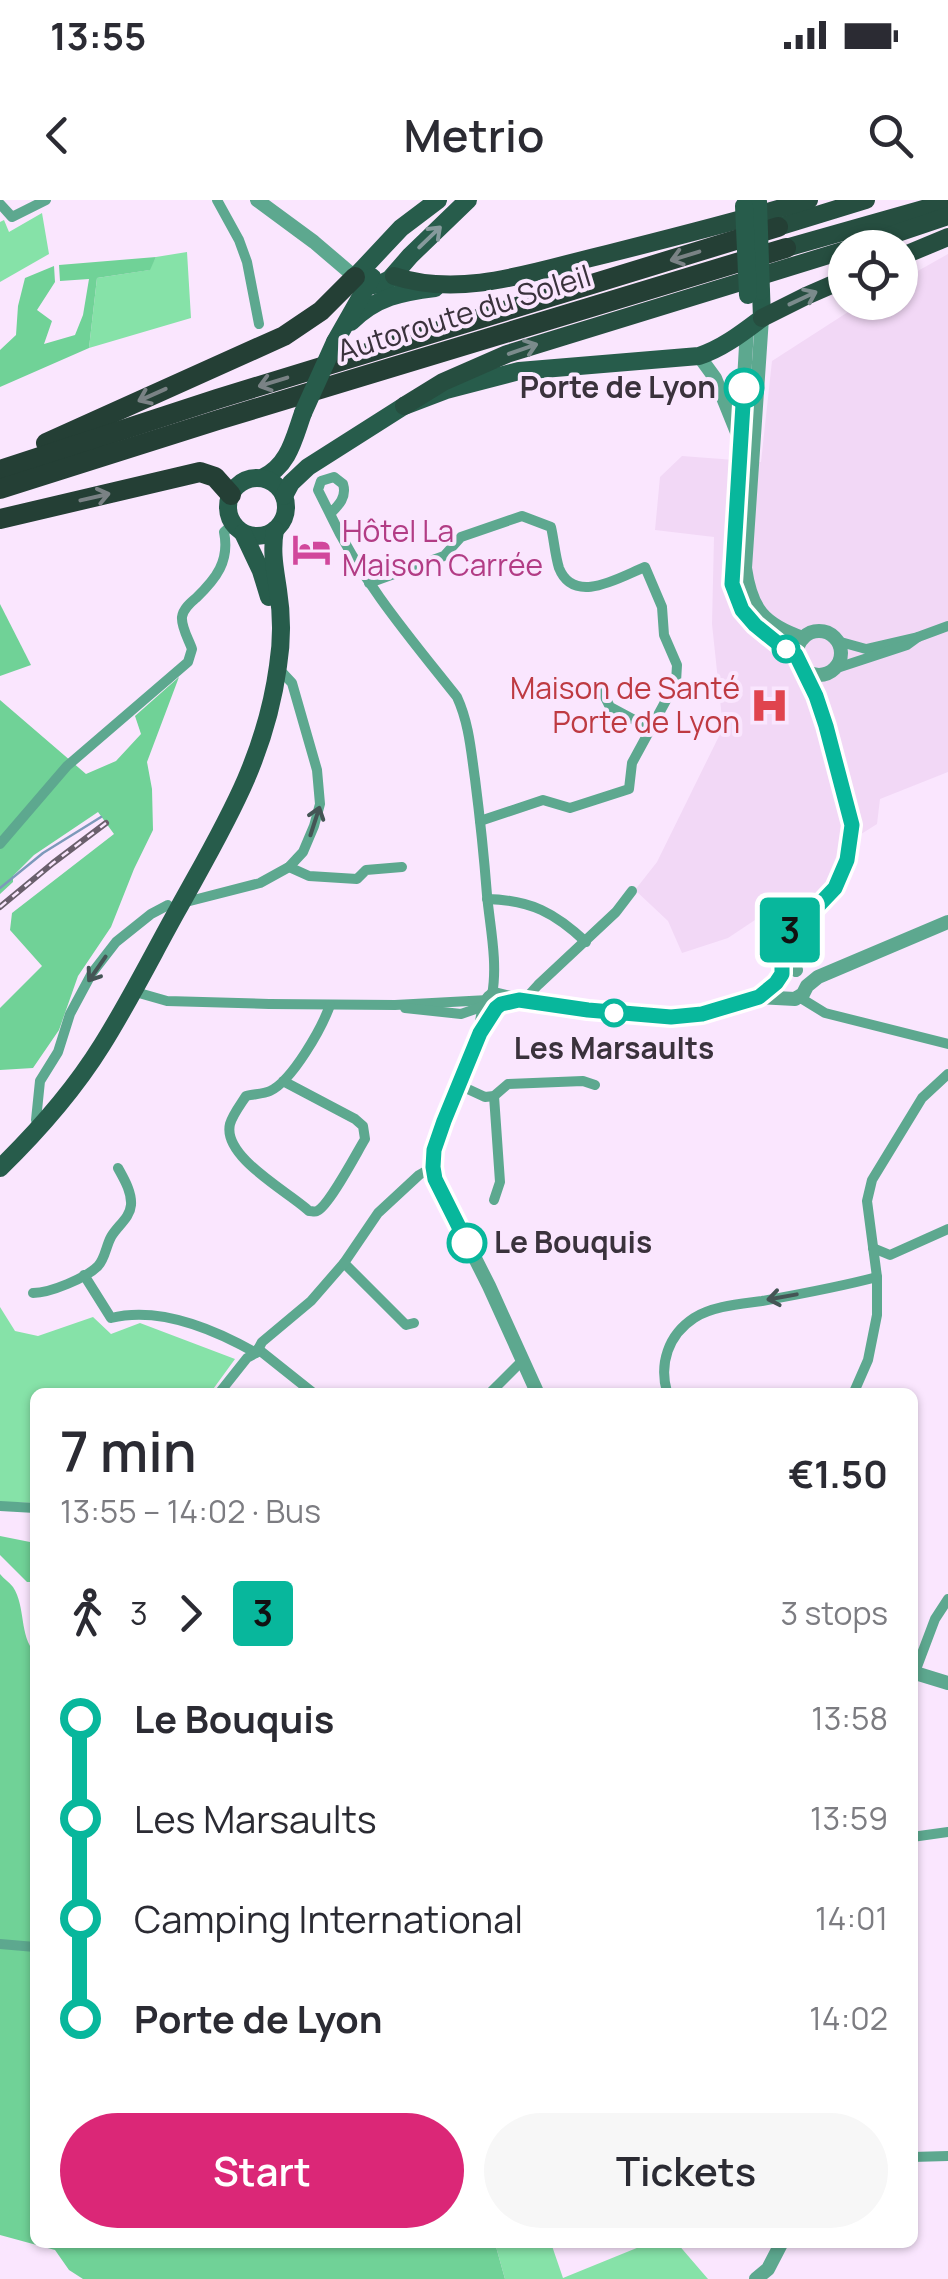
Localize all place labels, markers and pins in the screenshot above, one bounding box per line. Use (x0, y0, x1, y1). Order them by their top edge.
place label: Porte de Lyon (520, 366, 716, 407)
marker: Porte de Lyon (725, 369, 763, 407)
place label: Hôtel La Maison Carrée (342, 510, 543, 585)
hotel icon: Hôtel La Maison Carrée (291, 528, 333, 570)
unlabelled marker (773, 636, 799, 662)
place label: Maison de Santé Porte de Lyon (510, 667, 740, 742)
hospital icon: Maison de Santé Porte de Lyon (749, 685, 791, 727)
marker: Les Marsaults (601, 1000, 627, 1026)
place label: Les Marsaults (514, 1027, 714, 1068)
place label: Le Bouquis (494, 1221, 652, 1262)
marker: Le Bouquis (448, 1224, 486, 1262)

